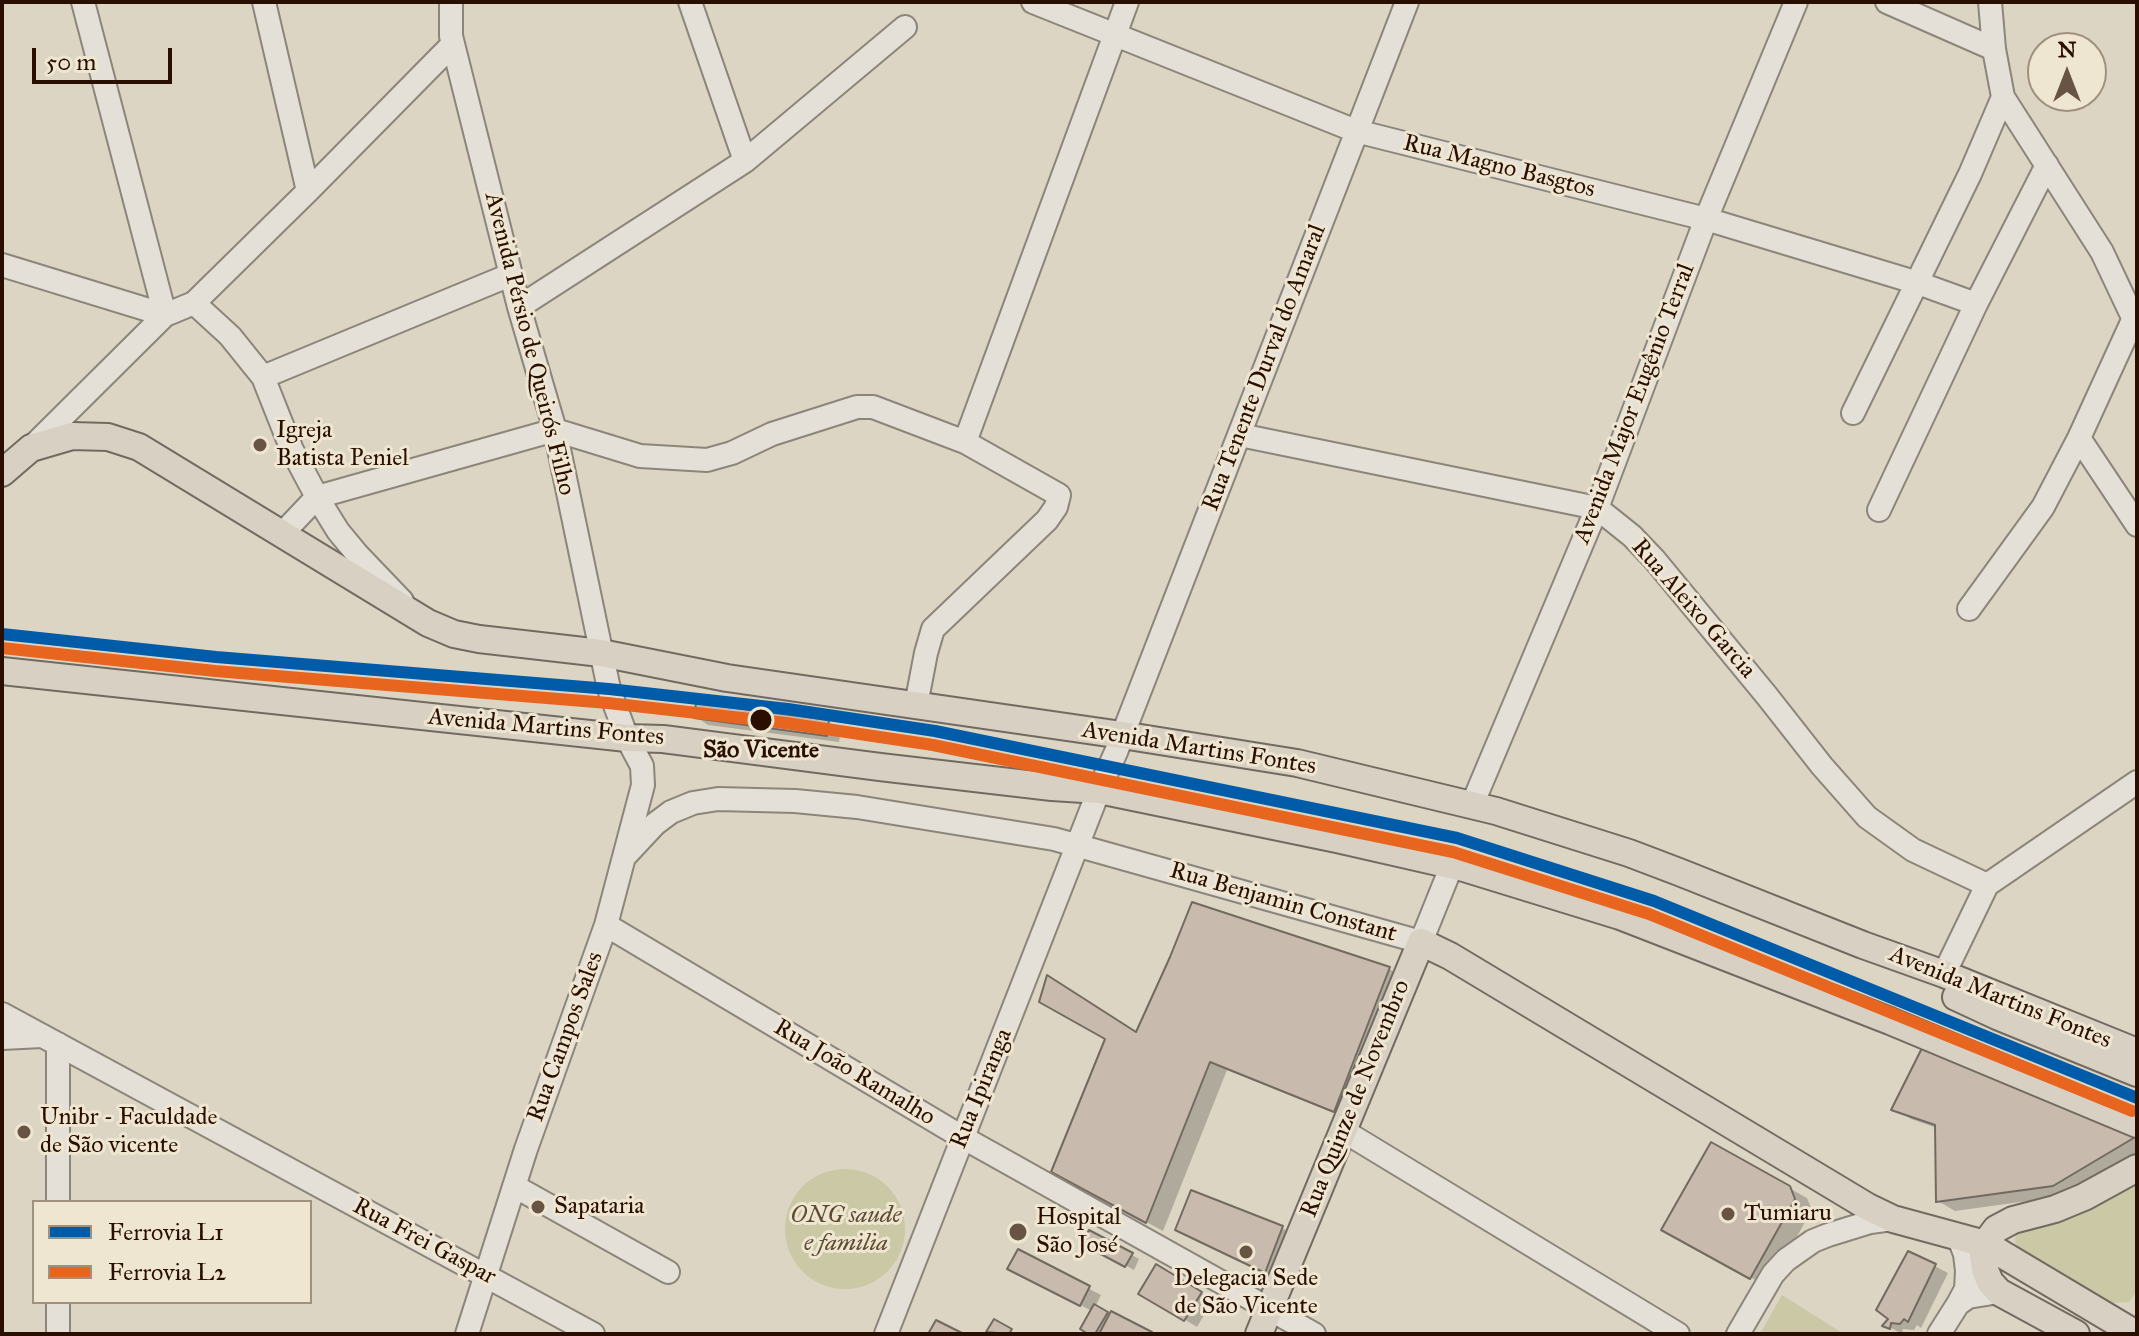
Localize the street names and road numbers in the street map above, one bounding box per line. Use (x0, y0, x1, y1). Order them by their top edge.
street label: Rua Magno Basgtos (1400, 129, 1598, 205)
street label: Avenida Pérsio de Queirós Filho (477, 190, 581, 498)
street label: Rua Tenente Durval do Amaral (1197, 221, 1333, 515)
street label: Avenida Major Eugênio Terral (1568, 260, 1702, 548)
street label: Rua Aleixo Garcia (1625, 533, 1761, 685)
street label: Avenida Martins Fontes (427, 703, 665, 753)
street label: Avenida Martins Fontes (1080, 716, 1318, 782)
street label: Rua Benjamin Constant (1166, 857, 1400, 949)
street label: Avenida Martins Fontes (1885, 940, 2115, 1056)
street label: Rua Campos Sales (522, 948, 610, 1126)
street label: Rua Quinze de Novembro (1295, 976, 1417, 1222)
street label: Rua João Ramalho (768, 1013, 940, 1133)
street label: Rua Ipiranga (945, 1025, 1019, 1153)
street label: Rua Frei Gaspar (347, 1192, 501, 1292)

